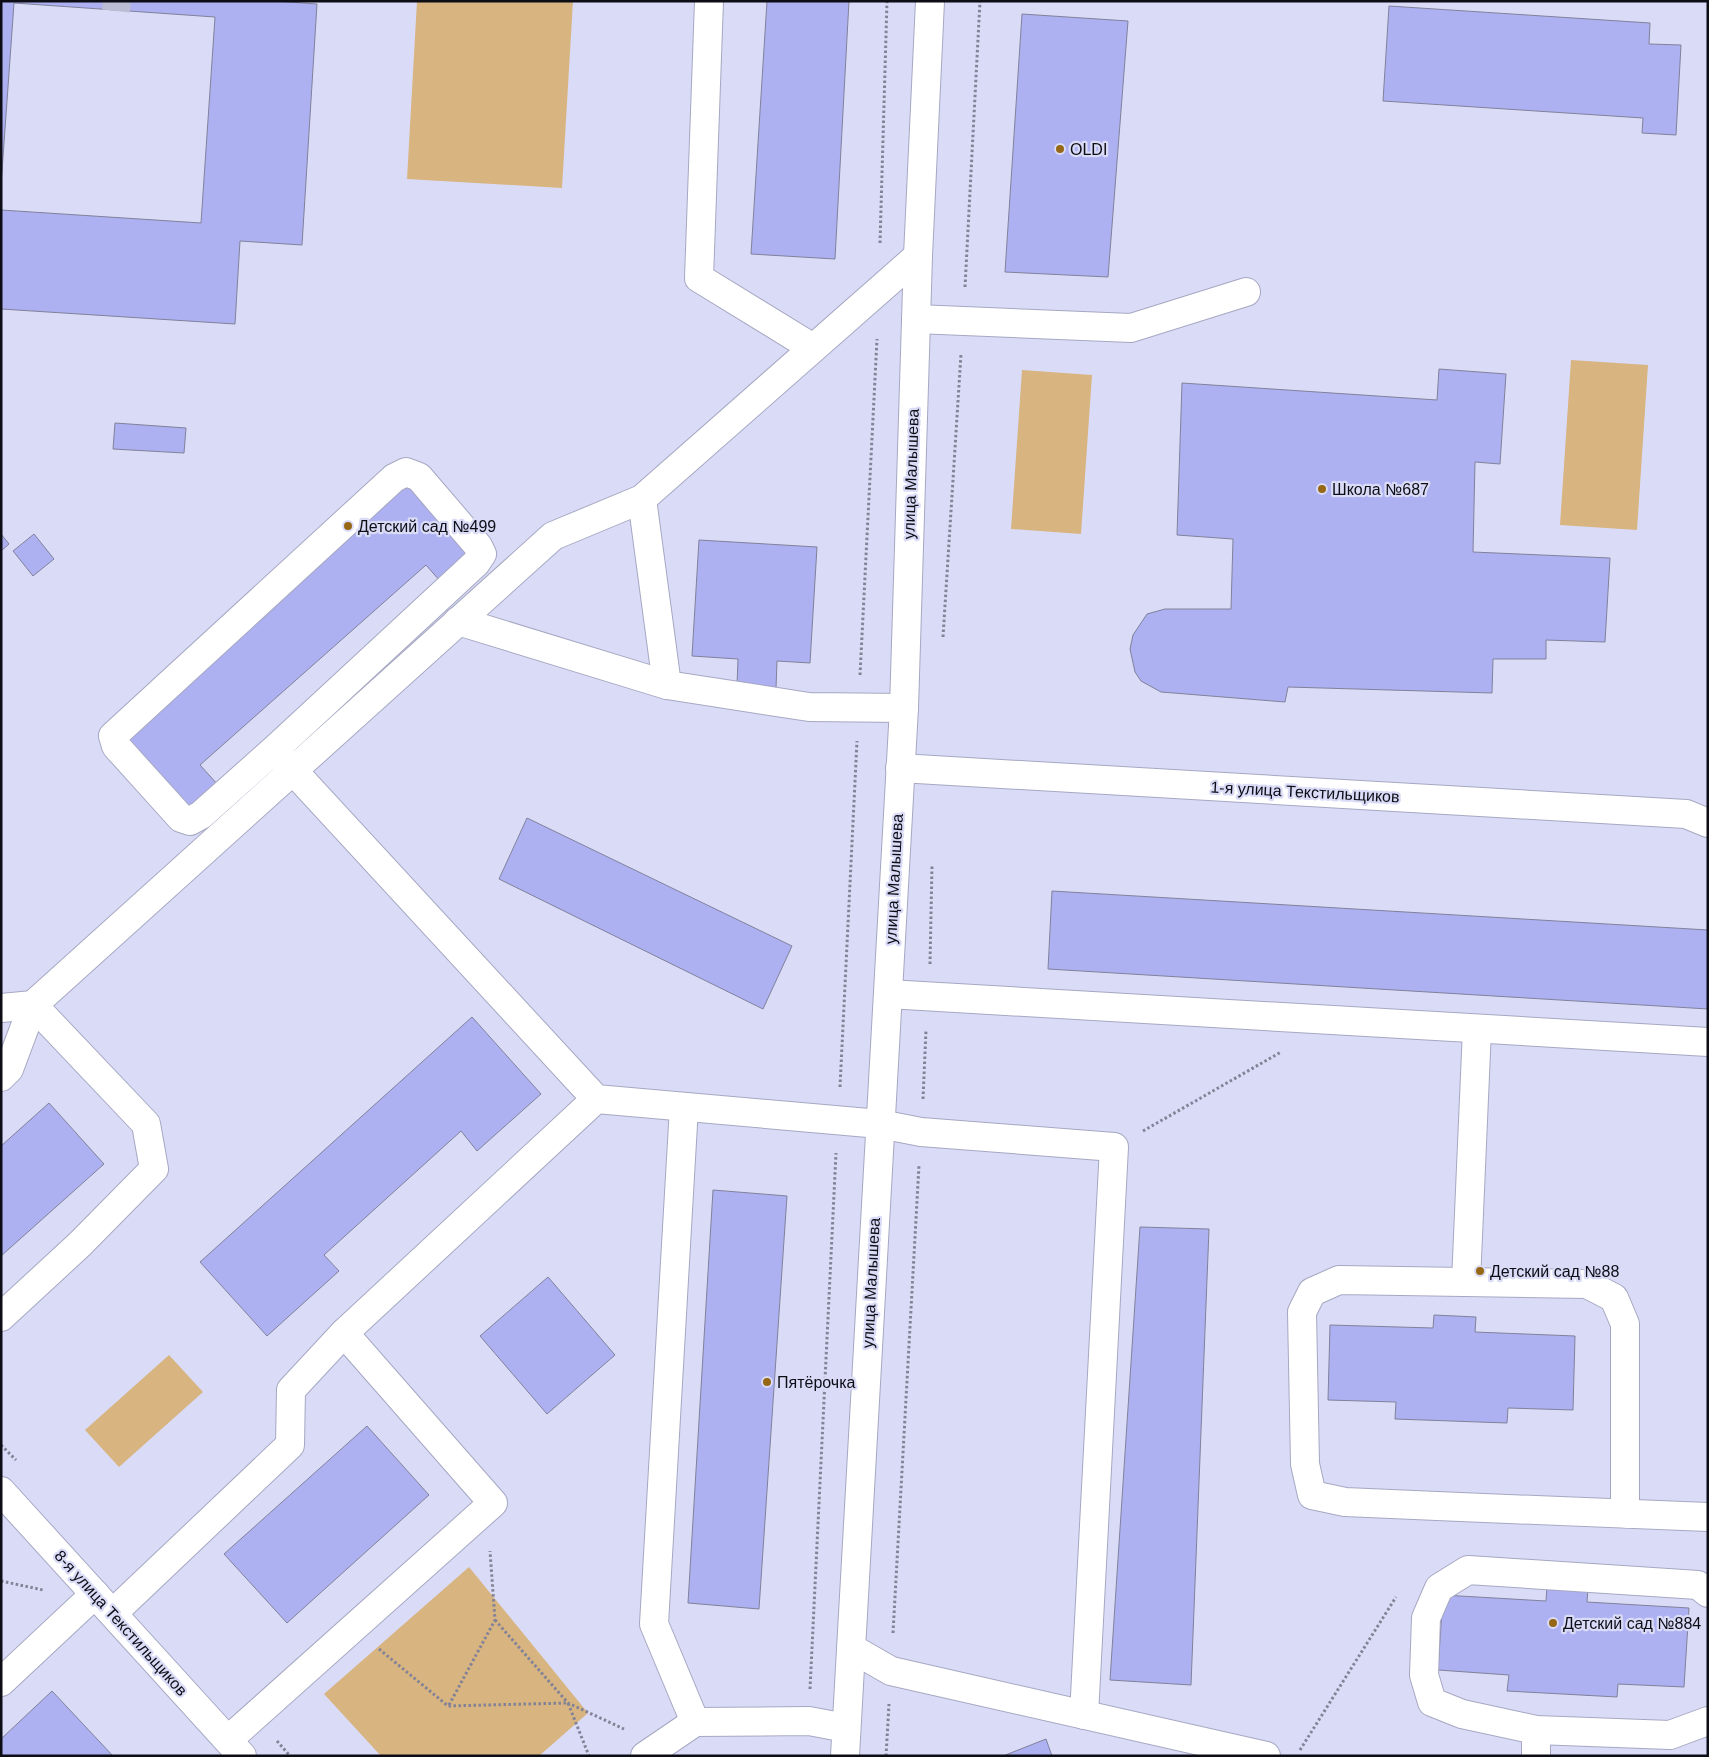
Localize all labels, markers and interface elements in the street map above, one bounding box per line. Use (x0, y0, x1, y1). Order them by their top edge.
place label: OLDI (1070, 141, 1107, 158)
marker: OLDI (1054, 143, 1066, 155)
street label: улица Малышева (900, 408, 922, 540)
place label: Школа №687 (1332, 481, 1429, 498)
marker: Школа №687 (1316, 483, 1328, 495)
place label: Детский сад №499 (358, 518, 496, 535)
marker: Детский сад №499 (342, 520, 354, 532)
street label: 1-я улица Текстильщиков (1210, 779, 1400, 805)
street label: улица Малышева (882, 813, 906, 945)
street label: улица Малышева (859, 1217, 883, 1349)
place label: Детский сад №88 (1490, 1263, 1619, 1280)
marker: Детский сад №88 (1474, 1265, 1486, 1277)
place label: Пятёрочка (777, 1374, 856, 1391)
marker: Пятёрочка (761, 1376, 773, 1388)
street label: 8-я улица Текстильщиков (51, 1547, 191, 1699)
place label: Детский сад №884 (1563, 1615, 1701, 1632)
marker: Детский сад №884 (1547, 1617, 1559, 1629)

